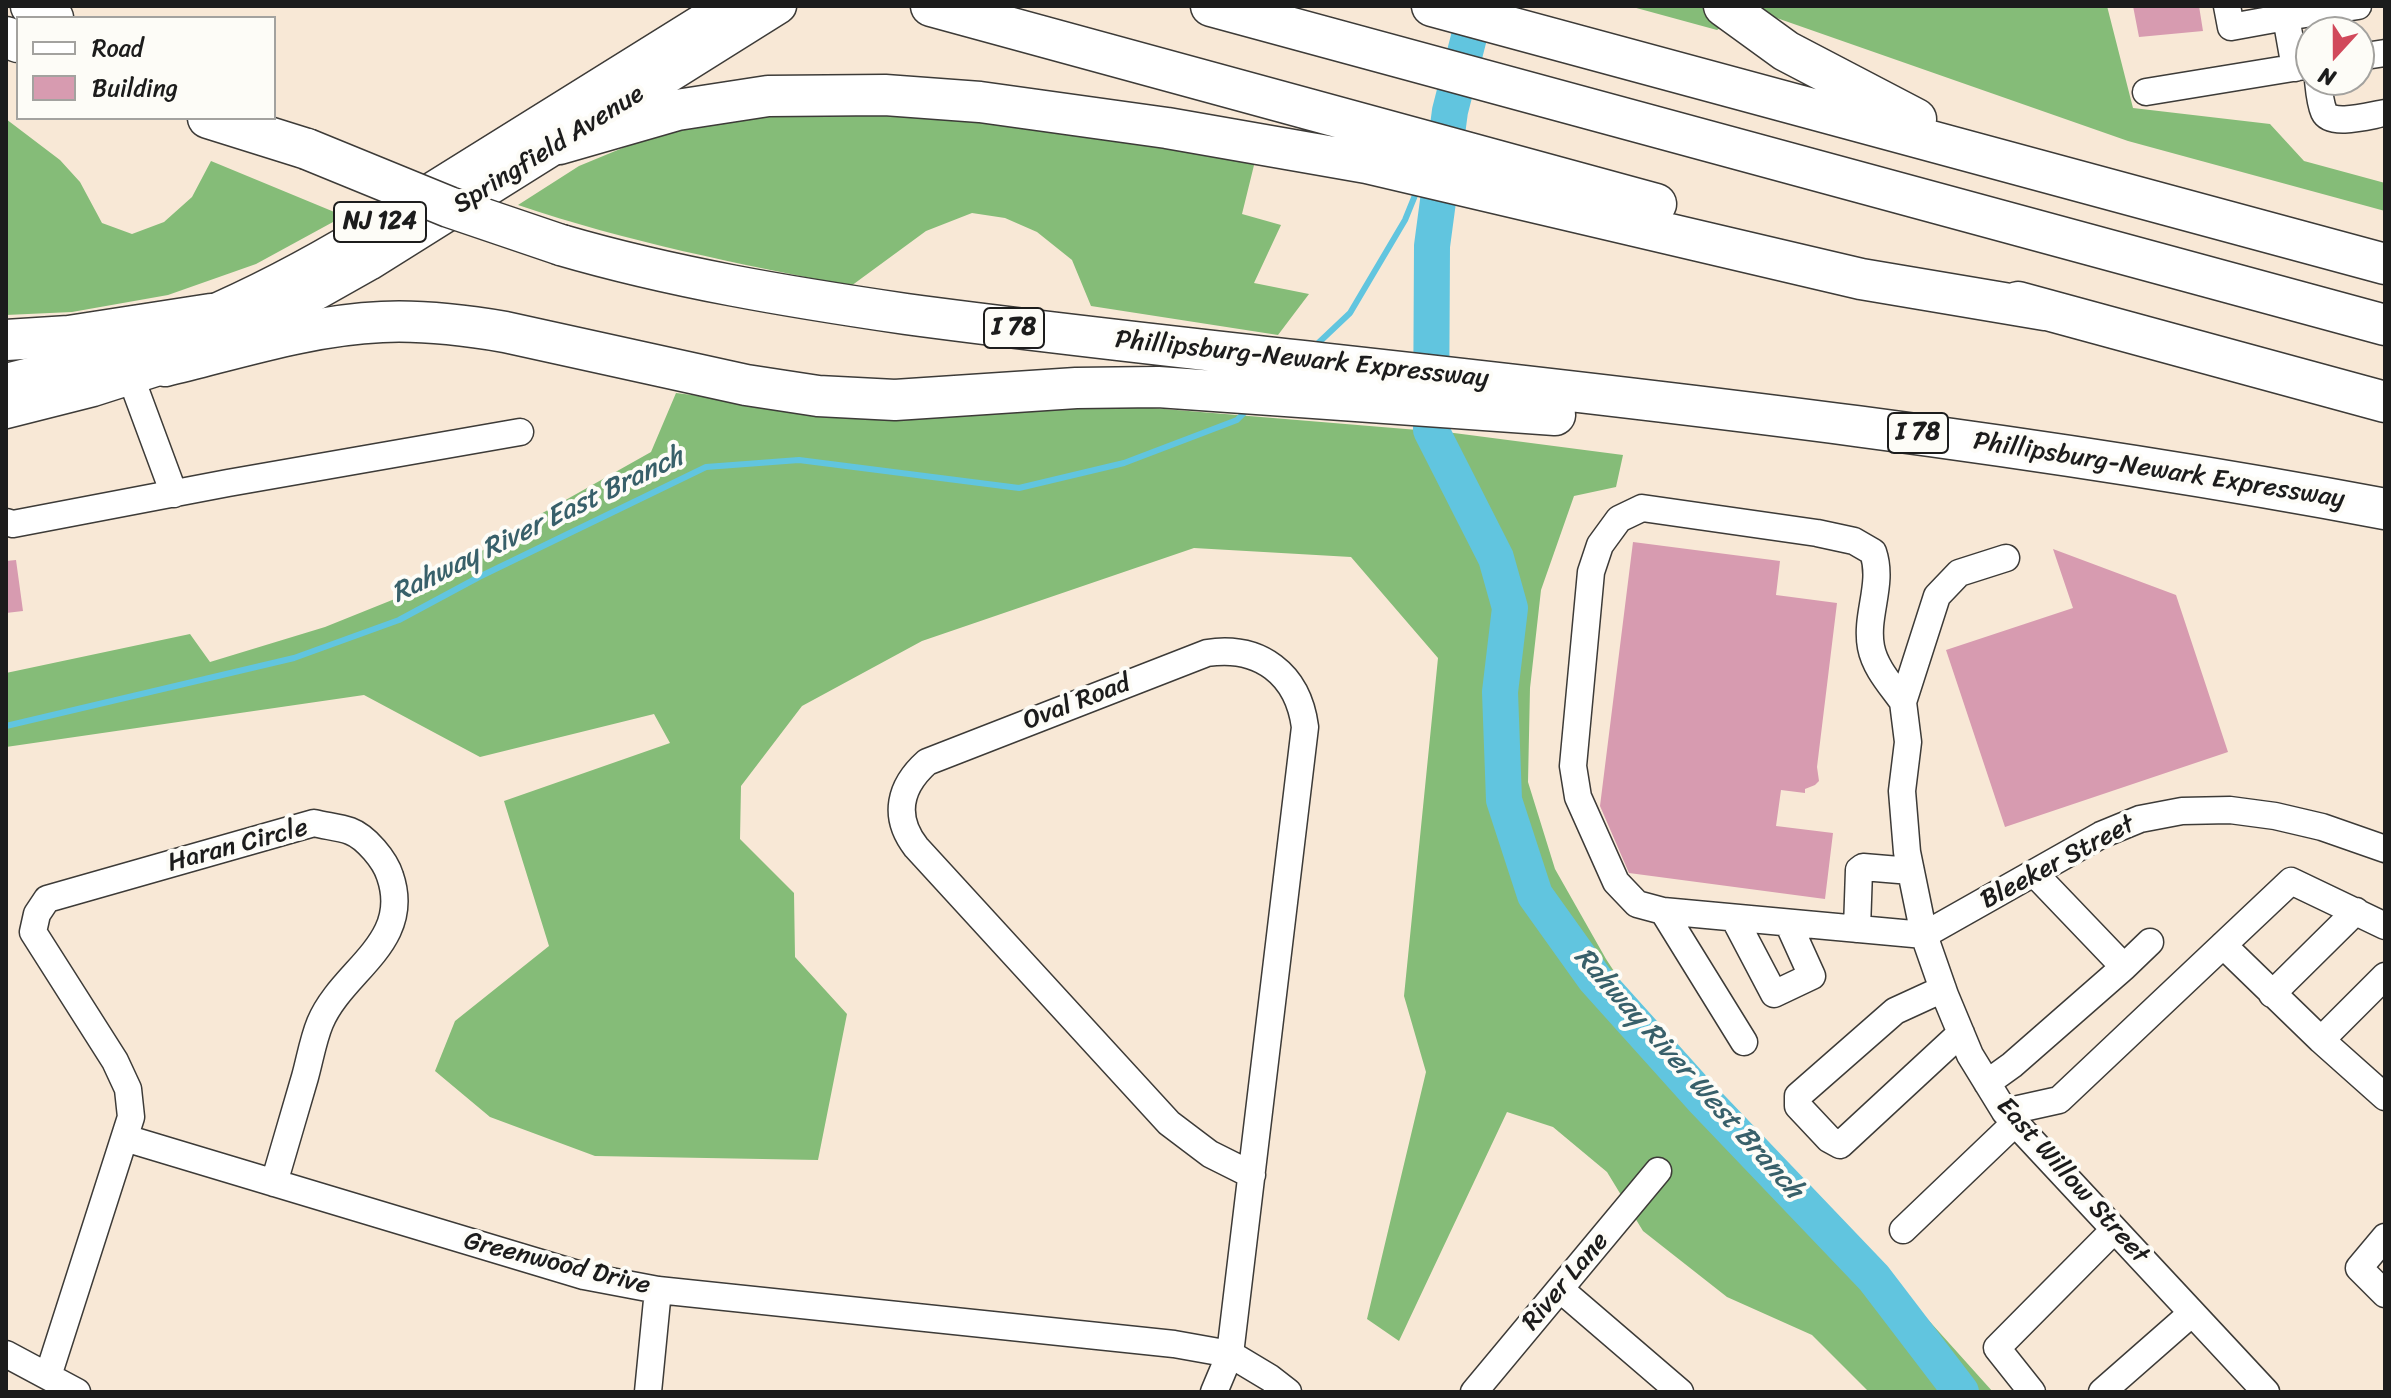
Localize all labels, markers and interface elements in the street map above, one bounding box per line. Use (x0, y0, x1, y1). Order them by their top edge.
legend (16, 16, 276, 120)
north arrow (2295, 16, 2375, 96)
text: Road (92, 27, 143, 69)
text: N (2313, 56, 2341, 98)
text: Building (92, 67, 178, 109)
street label: Springfield Avenue (448, 79, 650, 221)
road number: NJ 124 (334, 202, 426, 242)
road number: I 78 (984, 308, 1044, 348)
street label: Phillipsburg-Newark Expressway (1114, 325, 1490, 395)
road number: I 78 (1888, 413, 1948, 453)
street label: Phillipsburg-Newark Expressway (1971, 426, 2347, 516)
water label: Rahway River East Branch (387, 441, 689, 611)
street label: Oval Road (1019, 668, 1135, 738)
street label: Bleeker Street (1976, 809, 2140, 917)
street label: Haran Circle (165, 812, 311, 880)
water label: Rahway River West Branch (1566, 941, 1810, 1207)
street label: East Willow Street (1989, 1091, 2155, 1271)
street label: Greenwood Drive (461, 1226, 653, 1302)
street label: River Lane (1516, 1227, 1616, 1337)

